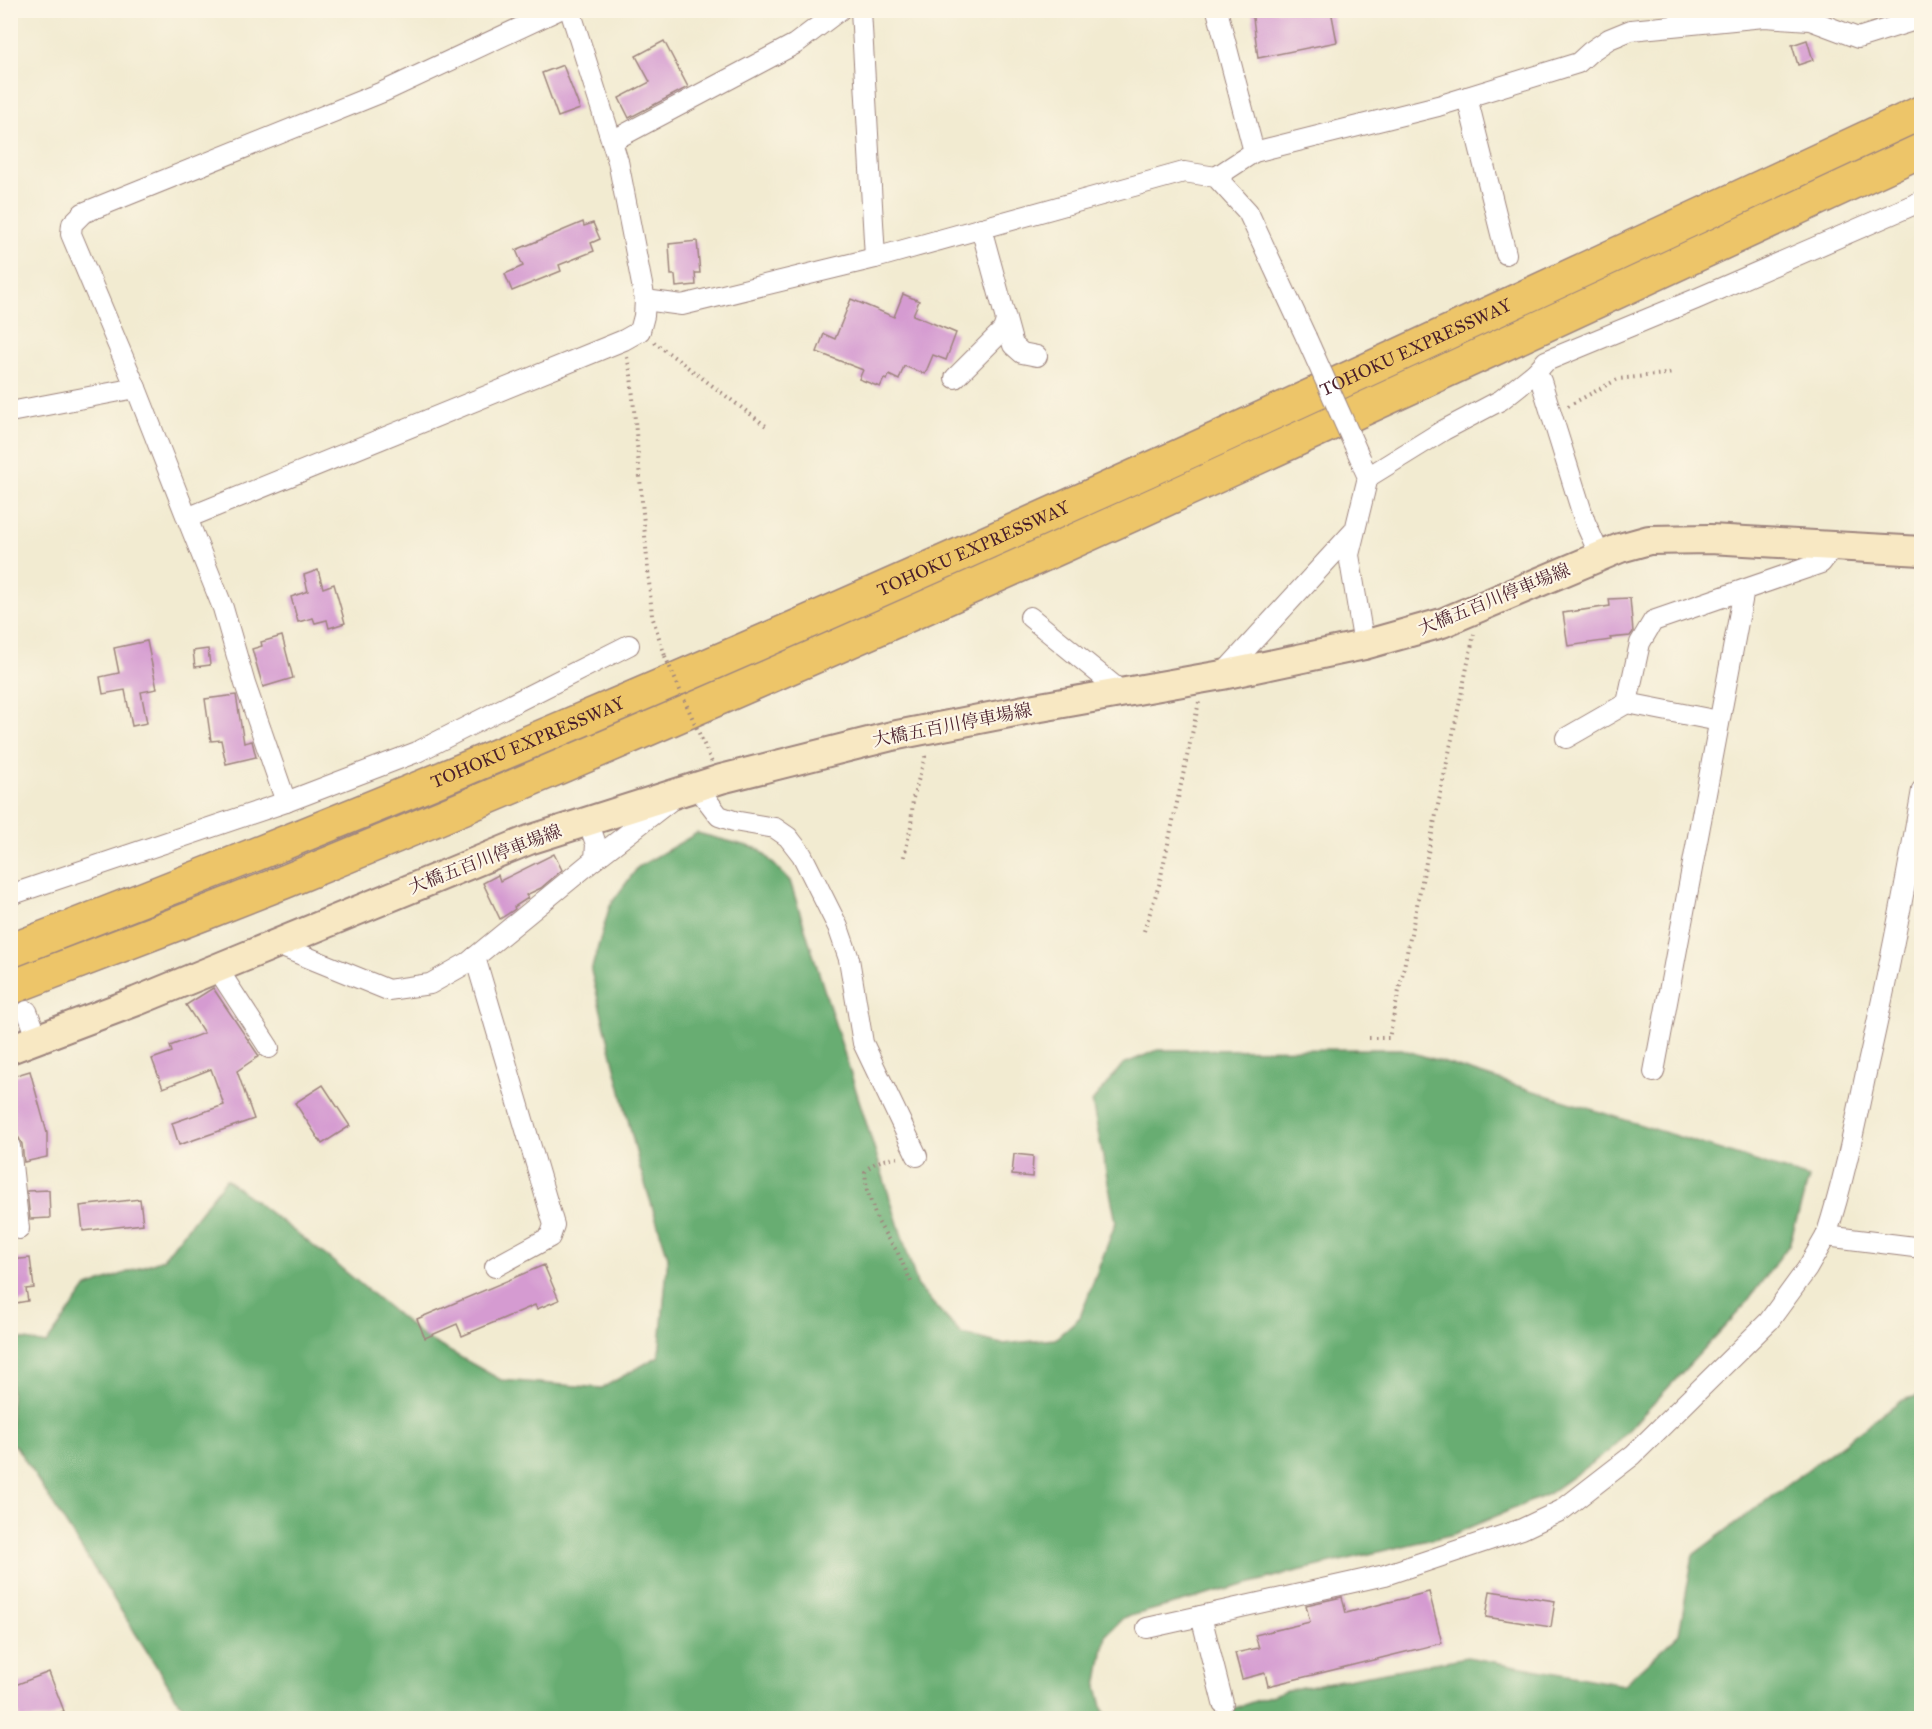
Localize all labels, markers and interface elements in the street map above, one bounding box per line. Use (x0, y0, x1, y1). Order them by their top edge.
street label: TOHOKU EXPRESSWAY (1316, 294, 1515, 401)
street label: TOHOKU EXPRESSWAY (874, 496, 1073, 601)
street label: 大橋五百川停車場線 (1415, 558, 1573, 640)
street label: TOHOKU EXPRESSWAY (427, 692, 628, 793)
street label: 大橋五百川停車場線 (870, 699, 1034, 751)
street label: 大橋五百川停車場線 (405, 820, 565, 898)

